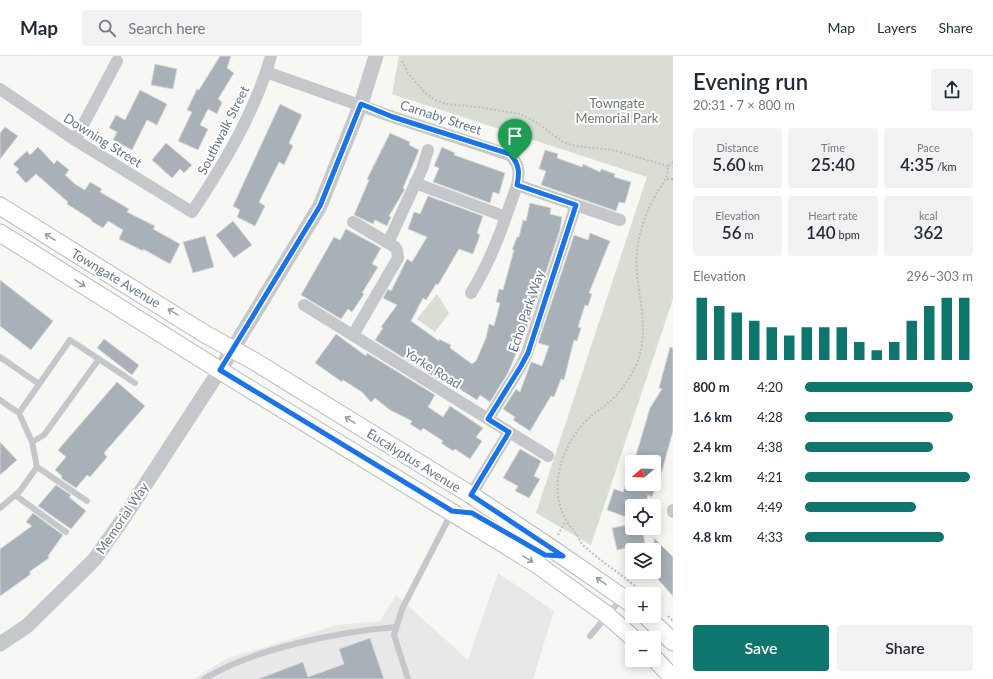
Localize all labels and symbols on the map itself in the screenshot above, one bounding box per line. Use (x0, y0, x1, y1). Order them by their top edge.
street label: Southwalk Street (194, 83, 252, 177)
park label: Towngate Memorial Park (576, 95, 659, 126)
street label: Carnaby Street (398, 96, 484, 138)
street label: Downing Street (61, 110, 145, 171)
pin (498, 119, 532, 160)
one-way arrow (44, 233, 56, 241)
street label: Towngate Avenue (68, 245, 164, 311)
street label: Echo Park Way (504, 268, 548, 354)
one-way arrow (74, 279, 85, 287)
one-way arrow (167, 308, 179, 316)
street label: Yorke Road (402, 344, 464, 392)
one-way arrow (344, 416, 356, 424)
street label: Eucalyptus Avenue (364, 425, 464, 495)
north arrow (625, 455, 661, 491)
street label: Memorial Way (92, 479, 152, 557)
one-way arrow (522, 554, 533, 563)
one-way arrow (595, 577, 606, 585)

